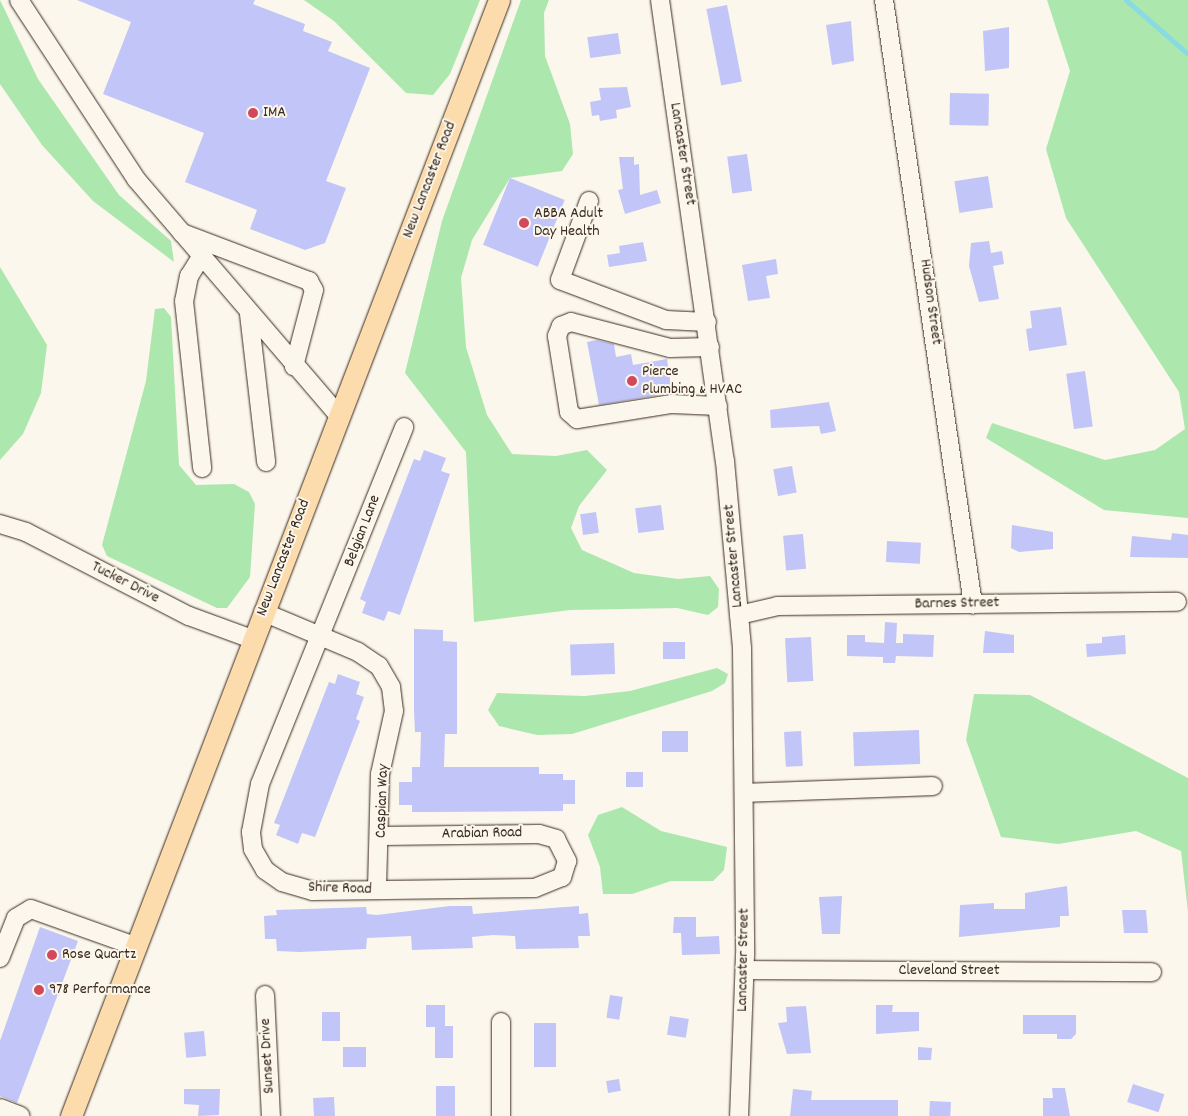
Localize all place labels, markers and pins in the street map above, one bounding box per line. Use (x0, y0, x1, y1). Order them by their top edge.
place label: IMA (263, 103, 286, 123)
marker: IMA (247, 107, 259, 119)
place label: ABBA Adult Day Health (534, 204, 603, 242)
marker: ABBA Adult Day Health (518, 217, 530, 229)
place label: Pierce Plumbing & HVAC (642, 362, 742, 400)
marker: Pierce Plumbing & HVAC (626, 375, 638, 387)
place label: Rose Quartz (62, 945, 136, 965)
marker: Rose Quartz (46, 949, 58, 961)
place label: 978 Performance (49, 980, 151, 1000)
marker: 978 Performance (33, 984, 45, 996)

